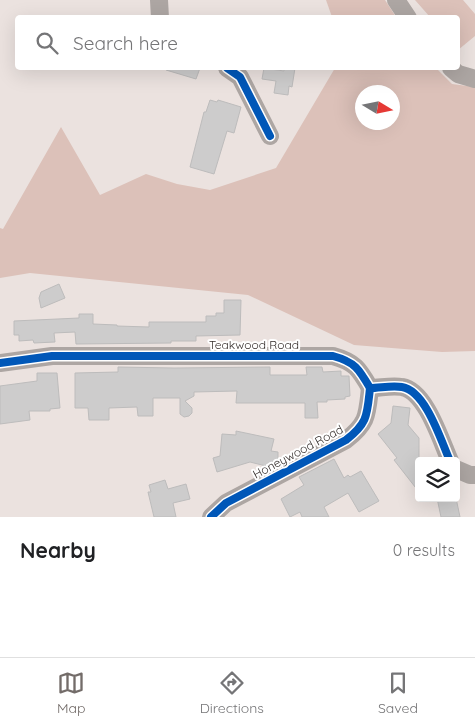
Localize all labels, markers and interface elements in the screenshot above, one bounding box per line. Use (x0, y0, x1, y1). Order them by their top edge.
search box (15, 15, 460, 70)
icon: search (33, 29, 61, 57)
text: Search here (73, 31, 178, 55)
north arrow (355, 85, 400, 130)
street label: Teakwood Road (209, 337, 299, 352)
street label: Honeywood Road (250, 421, 346, 482)
map controls (415, 457, 460, 502)
button: layers (415, 457, 460, 502)
text: Nearby (20, 537, 96, 563)
text: 0 results (393, 540, 455, 560)
tab: Map (57, 669, 86, 717)
tab: Directions (200, 669, 264, 717)
tab: Saved (378, 669, 418, 717)

